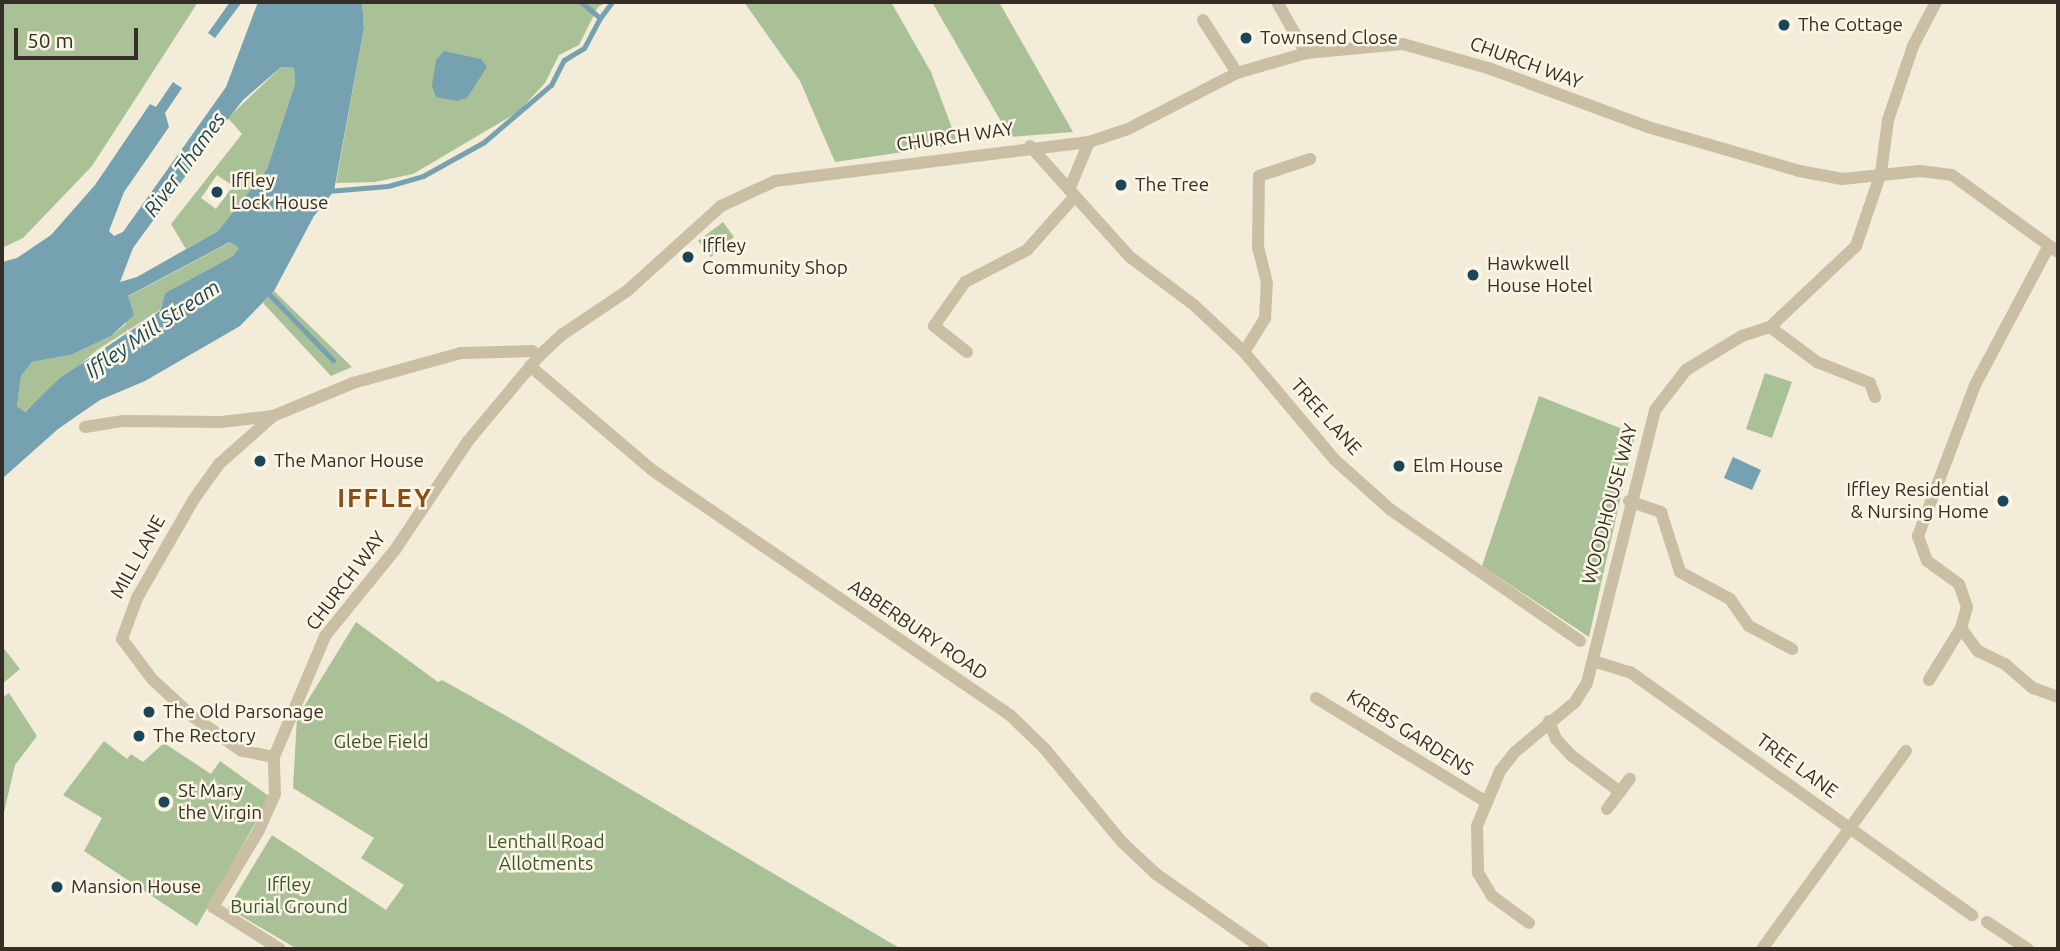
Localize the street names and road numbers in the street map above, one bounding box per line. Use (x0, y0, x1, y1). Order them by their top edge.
street label: CHURCH WAY (1467, 32, 1585, 94)
street label: CHURCH WAY (895, 117, 1015, 157)
street label: TREE LANE (1286, 374, 1366, 460)
street label: WOODHOUSE WAY (1578, 421, 1642, 587)
street label: MILL LANE (106, 511, 170, 603)
street label: CHURCH WAY (301, 527, 391, 635)
street label: ABBERBURY ROAD (844, 575, 992, 685)
street label: KREBS GARDENS (1343, 685, 1477, 781)
street label: TREE LANE (1752, 729, 1842, 803)

